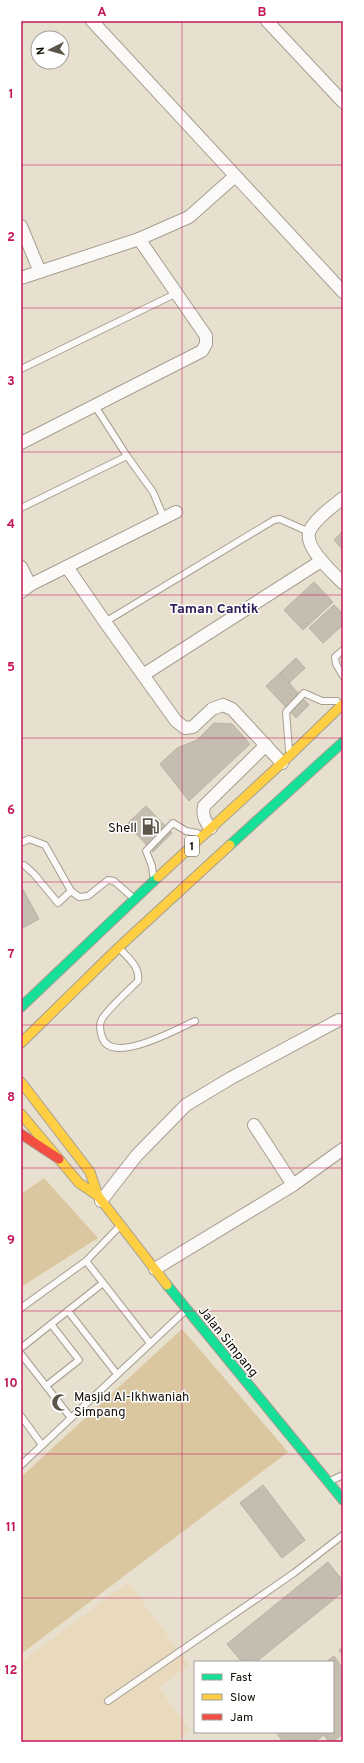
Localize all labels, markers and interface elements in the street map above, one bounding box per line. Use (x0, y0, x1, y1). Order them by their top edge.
text: A (97, 5, 107, 21)
text: B (258, 5, 267, 21)
north arrow (30, 30, 70, 70)
text: N (34, 46, 48, 56)
text: 1 (8, 87, 14, 103)
text: 2 (7, 230, 15, 246)
text: 3 (7, 374, 15, 390)
text: 4 (7, 517, 15, 533)
district label: Taman Cantik (169, 601, 259, 618)
text: 5 (7, 660, 15, 676)
text: 6 (7, 803, 15, 819)
fuel station icon: Shell (140, 817, 160, 837)
place label: Shell (108, 821, 137, 837)
road number: 1 (185, 836, 199, 856)
text: 7 (8, 947, 15, 963)
text: 8 (7, 1090, 15, 1106)
text: 9 (7, 1233, 15, 1249)
street label: Jalan Simpang (194, 1304, 261, 1381)
text: 10 (4, 1376, 18, 1392)
place label: Masjid Al-Ikhwaniah Simpang (74, 1390, 189, 1421)
mosque icon: Masjid Al-Ikhwaniah Simpang (51, 1393, 71, 1413)
text: 11 (6, 1520, 16, 1536)
legend (194, 1661, 334, 1733)
text: 12 (4, 1663, 18, 1679)
text: Fast (230, 1670, 252, 1686)
text: Slow (230, 1690, 256, 1706)
text: Jam (230, 1710, 253, 1726)

